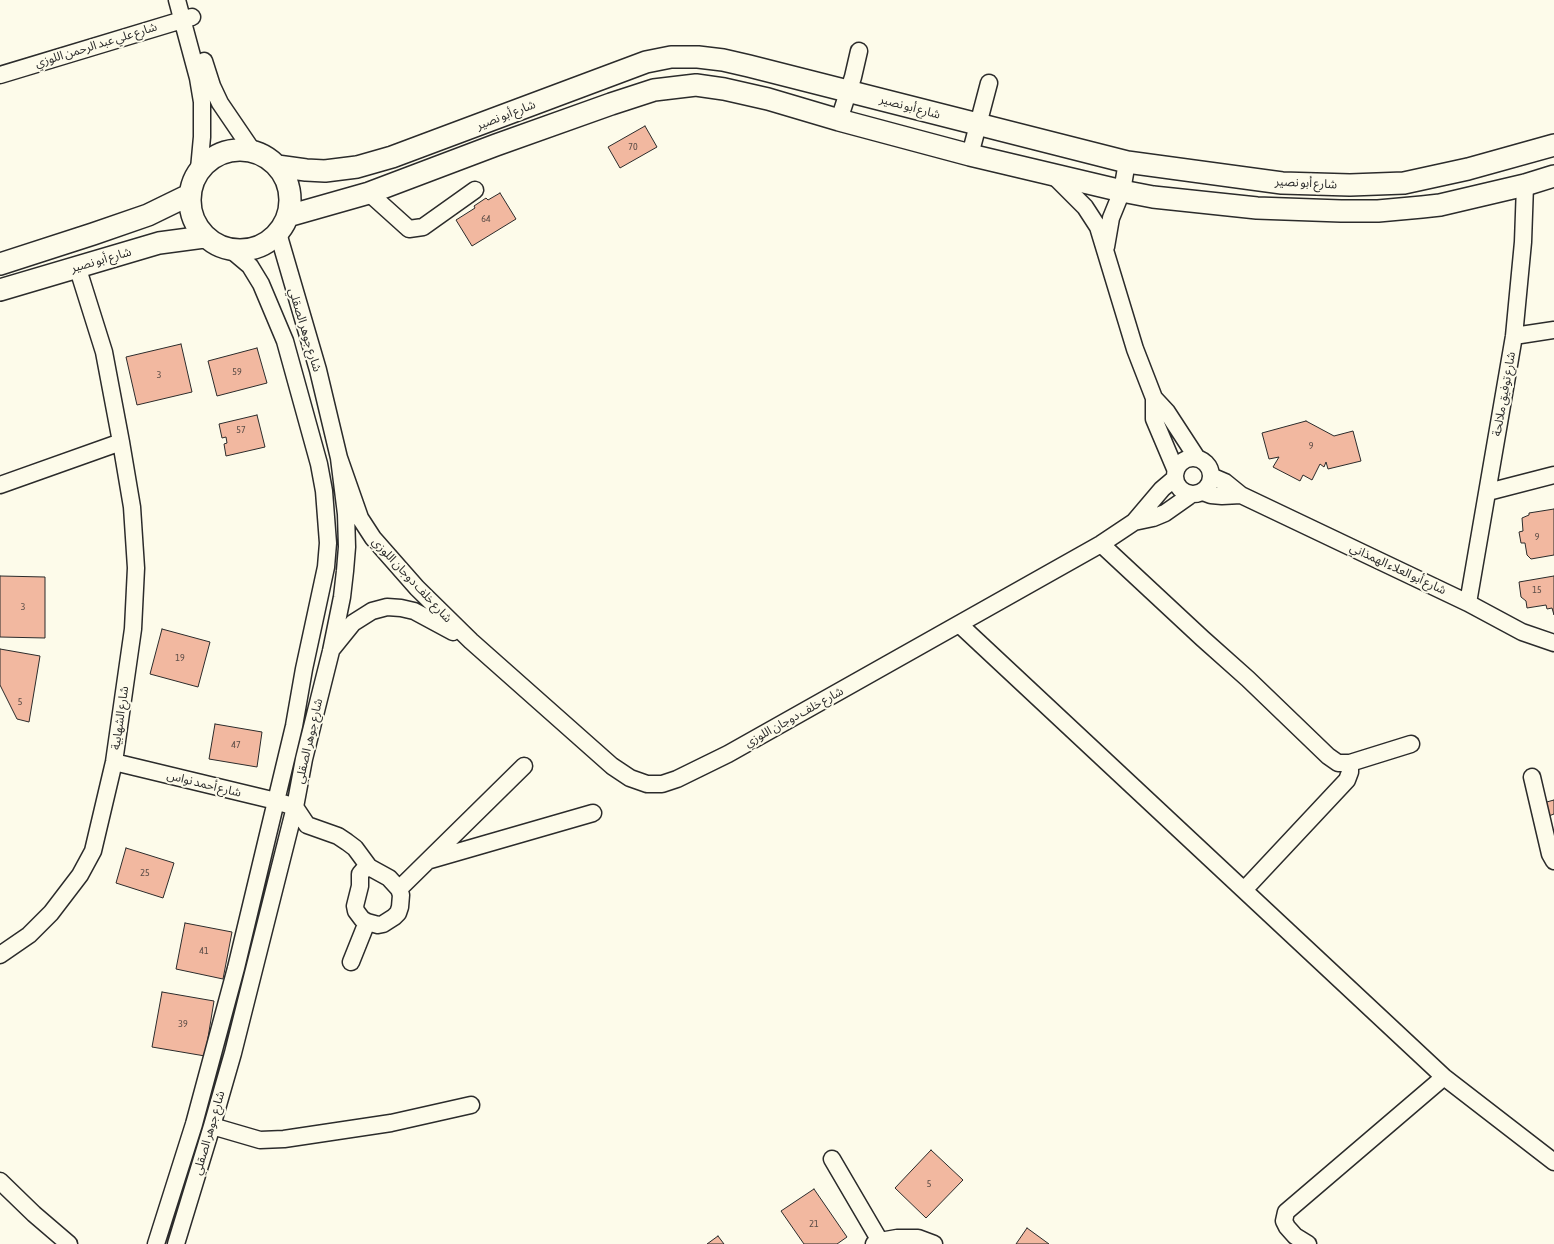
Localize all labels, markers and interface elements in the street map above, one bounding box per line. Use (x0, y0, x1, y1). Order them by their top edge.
street label: شارع علي عبد الرحمن اللوزي (33, 20, 159, 70)
street label: شارع أبو نصير (878, 92, 942, 122)
street label: شارع أبو نصير (474, 97, 538, 133)
house number: 70 (628, 141, 638, 153)
street label: شارع أبو نصير (1275, 174, 1337, 192)
house number: 64 (481, 213, 491, 225)
street label: شارع أبو نصير (69, 245, 133, 275)
street label: شارع جوهر الصقلي (285, 286, 325, 374)
street label: شارع توفيق ملالحة (1489, 351, 1519, 437)
house number: 59 (232, 366, 242, 378)
house number: 3 (157, 369, 161, 381)
house number: 57 (236, 424, 246, 436)
house number: 9 (1309, 440, 1313, 452)
house number: 9 (1535, 531, 1539, 543)
street label: شارع خلف دوجان اللوزي (369, 535, 455, 625)
street label: شارع أبو العلاء الهمذاني (1348, 540, 1448, 598)
house number: 15 (1532, 584, 1542, 596)
house number: 3 (21, 601, 25, 613)
house number: 19 (175, 652, 185, 664)
street label: شارع خلف دوجان اللوزي (742, 684, 846, 750)
street label: شارع الشهابية (108, 685, 132, 751)
house number: 5 (18, 696, 22, 708)
street label: شارع جوهر الصقلي (292, 697, 326, 785)
house number: 47 (231, 739, 241, 751)
street label: شارع أحمد نواس (165, 768, 243, 800)
house number: 25 (140, 867, 150, 879)
house number: 41 (199, 945, 209, 957)
house number: 39 (178, 1018, 188, 1030)
street label: شارع جوهر الصقلي (190, 1089, 228, 1177)
house number: 5 (927, 1178, 931, 1190)
house number: 21 (809, 1218, 819, 1230)

